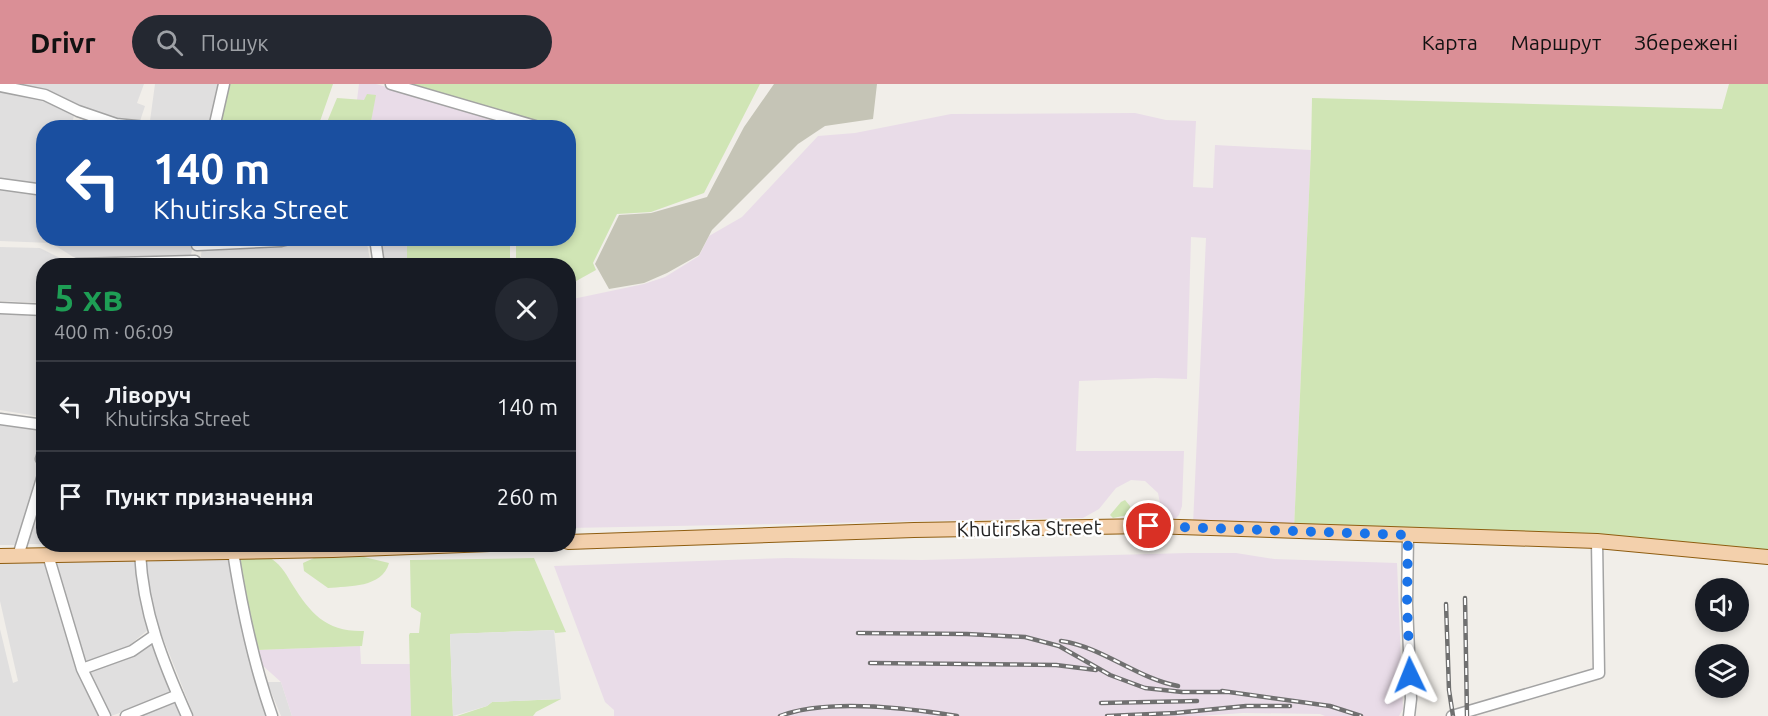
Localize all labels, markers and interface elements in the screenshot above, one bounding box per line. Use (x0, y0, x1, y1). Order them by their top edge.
search box (132, 15, 552, 69)
icon: search (153, 26, 186, 59)
text: Drivr (30, 27, 96, 58)
text: Пошук (201, 30, 269, 55)
text: Карта (1422, 30, 1478, 54)
text: Маршрут (1511, 30, 1601, 54)
text: Збережені (1634, 30, 1738, 54)
icon: left (54, 144, 132, 222)
text: 140 m (153, 145, 270, 192)
text: Khutirska Street (153, 194, 348, 224)
text: 5 хв (54, 277, 123, 318)
button: close (495, 278, 558, 341)
text: 400 m · 06:09 (54, 320, 174, 343)
text: Ліворуч (105, 382, 191, 407)
icon: left (54, 390, 87, 423)
text: 140 m (497, 394, 558, 419)
text: Khutirska Street (105, 407, 250, 430)
icon: arrive (54, 480, 87, 513)
text: Пункт призначення (105, 484, 314, 509)
text: 260 m (497, 484, 558, 509)
pin (1123, 500, 1174, 551)
icon: arrive (1132, 509, 1165, 542)
street label: Khutirska Street (956, 515, 1102, 541)
map controls (1695, 578, 1749, 698)
button: sound (1695, 578, 1749, 632)
position arrow (1378, 643, 1442, 707)
button: layers (1695, 644, 1749, 698)

